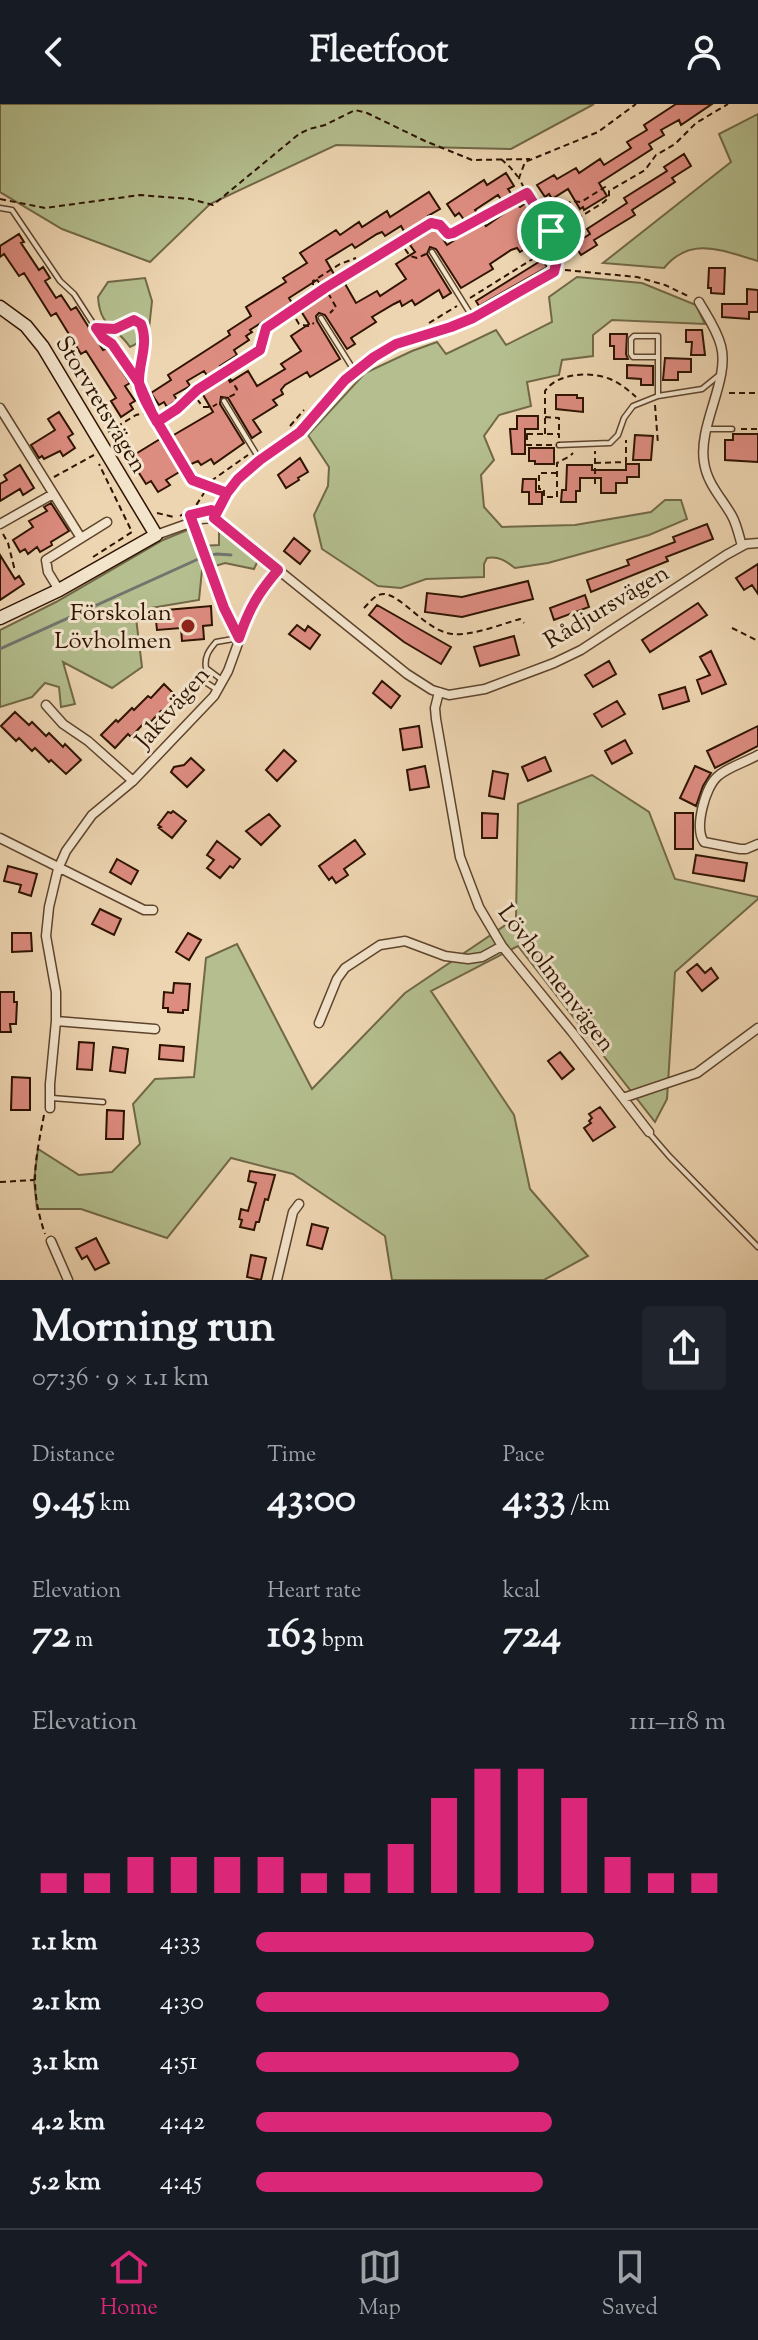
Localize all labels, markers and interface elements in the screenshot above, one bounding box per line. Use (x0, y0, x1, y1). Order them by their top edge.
text: Fleetfoot (310, 26, 448, 78)
icon: back (32, 30, 76, 74)
icon: person (682, 30, 726, 74)
pin (517, 197, 585, 265)
icon: arrive (529, 209, 573, 253)
street label: Storvretsvägen (46, 330, 155, 480)
street label: Rådjursvägen (538, 557, 676, 658)
place label: Förskolan Lövholmen (54, 597, 172, 659)
marker: Förskolan Lövholmen (179, 617, 197, 635)
street label: Jaktvägen (127, 660, 219, 758)
street label: Lövholmenvägen (488, 898, 622, 1060)
text: Morning run (32, 1298, 275, 1361)
button: share (642, 1306, 726, 1390)
text: 07:36 · 9 × 1.1 km (32, 1360, 209, 1397)
text: Distance (32, 1440, 115, 1472)
text: Time (267, 1440, 316, 1472)
text: Pace (503, 1440, 545, 1472)
text: 9.45 (32, 1472, 95, 1529)
text: 43:00 (267, 1472, 356, 1529)
text: 4:33 (503, 1472, 566, 1529)
text: km (95, 1489, 130, 1521)
text: /km (566, 1489, 610, 1521)
text: Elevation (32, 1576, 121, 1608)
text: Heart rate (267, 1576, 361, 1608)
text: kcal (503, 1576, 540, 1608)
text: 72 (32, 1608, 70, 1665)
text: 163 (267, 1608, 317, 1665)
text: 724 (503, 1608, 561, 1665)
text: m (70, 1625, 93, 1657)
text: bpm (317, 1625, 364, 1657)
text: Elevation (32, 1704, 137, 1741)
text: 111–118 m (629, 1704, 726, 1741)
text: 1.1 km (32, 1924, 97, 1961)
text: 4:33 (160, 1924, 201, 1961)
text: 2.1 km (32, 1984, 101, 2021)
text: 4:30 (160, 1984, 204, 2021)
text: 3.1 km (32, 2044, 99, 2081)
text: 4:51 (160, 2044, 198, 2081)
text: 4.2 km (32, 2104, 105, 2141)
text: 4:42 (160, 2104, 205, 2141)
text: 5.2 km (32, 2164, 101, 2201)
text: 4:45 (160, 2164, 202, 2201)
tab: Home (100, 2245, 158, 2325)
tab: Map (358, 2245, 402, 2325)
tab: Saved (602, 2245, 658, 2325)

